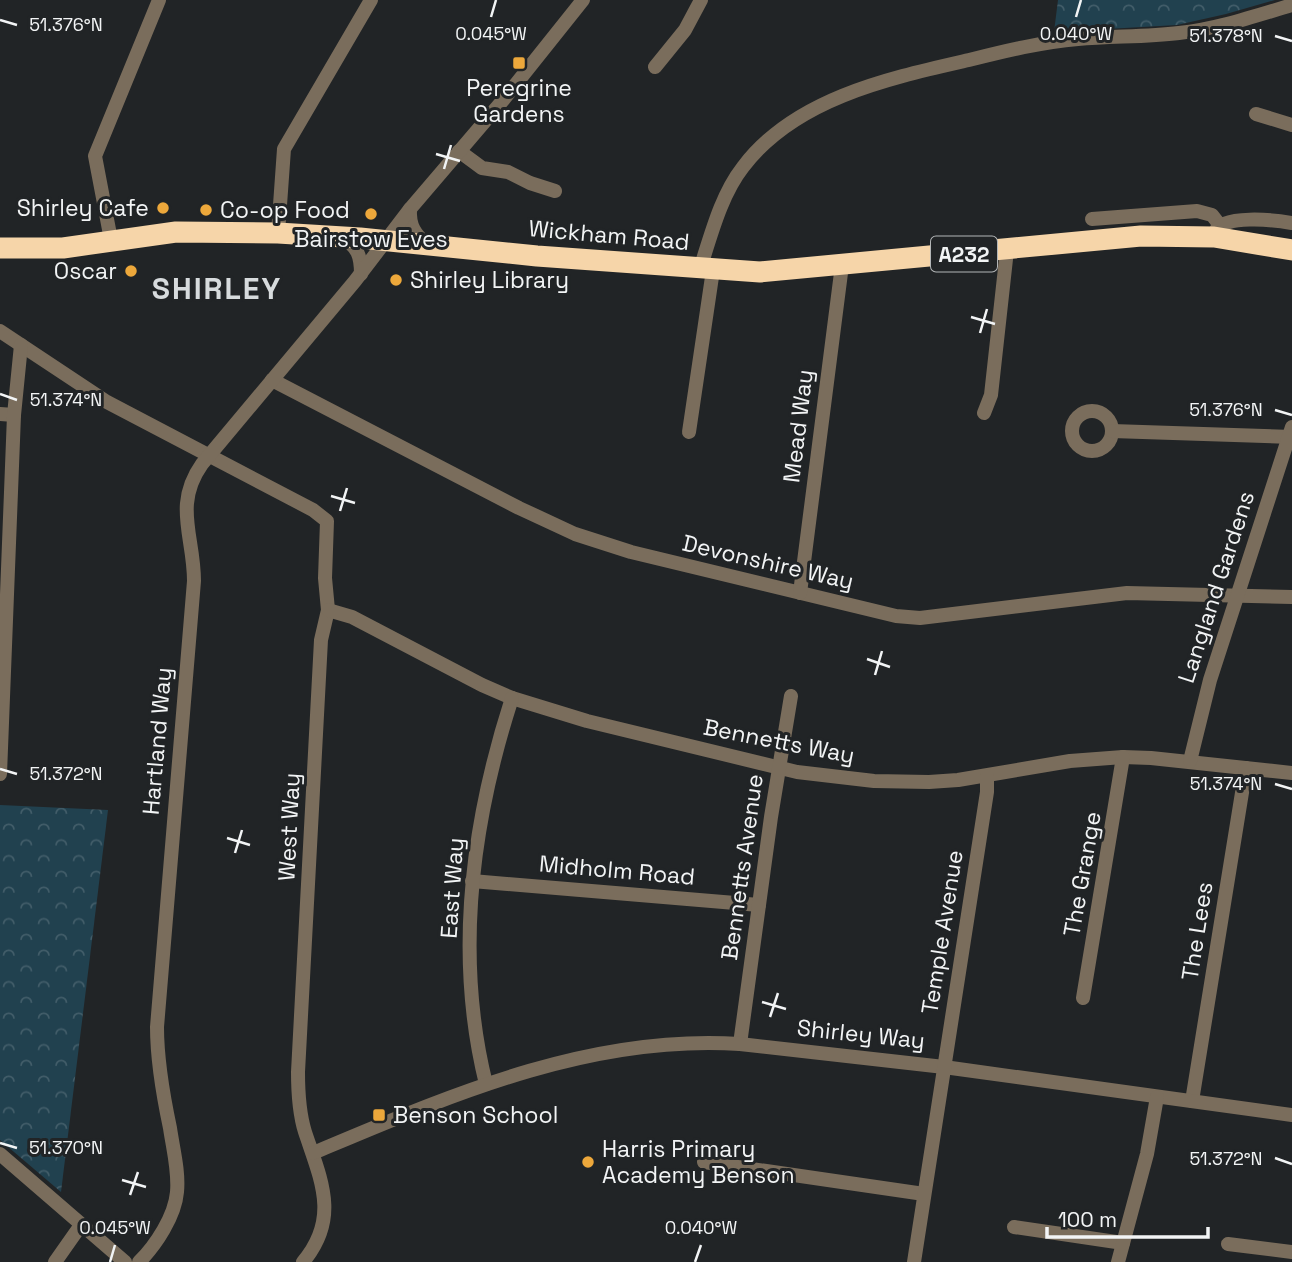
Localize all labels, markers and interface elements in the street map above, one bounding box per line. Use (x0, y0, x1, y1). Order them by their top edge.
text: 51.376°N (29, 13, 103, 36)
text: 0.045°W (455, 22, 527, 45)
text: 0.040°W (1040, 22, 1112, 45)
text: 51.378°N (1189, 24, 1263, 47)
marker: Peregrine Gardens (511, 55, 527, 71)
place label: Peregrine Gardens (466, 73, 572, 129)
place label: Shirley Cafe (17, 193, 149, 223)
place label: Co-op Food (220, 195, 350, 225)
marker: Shirley Cafe (155, 200, 171, 216)
marker: Co-op Food (198, 202, 214, 218)
marker: Bairstow Eves (363, 206, 379, 222)
street label: Wickham Road (527, 213, 691, 257)
place label: Bairstow Eves (294, 224, 448, 254)
road number: A232 (931, 236, 997, 272)
place label: Oscar (54, 256, 117, 286)
marker: Oscar (123, 263, 139, 279)
place label: Shirley Library (410, 265, 569, 295)
district label: SHIRLEY (152, 269, 282, 308)
marker: Shirley Library (388, 272, 404, 288)
street label: Mead Way (776, 368, 820, 484)
text: 51.374°N (30, 388, 102, 411)
text: 51.376°N (1189, 398, 1263, 421)
street label: Langland Gardens (1171, 487, 1261, 687)
street label: Devonshire Way (679, 528, 857, 596)
street label: Hartland Way (136, 666, 178, 816)
street label: Bennetts Way (701, 712, 857, 770)
text: 51.372°N (29, 762, 103, 785)
street label: West Way (271, 772, 307, 882)
street label: Bennetts Avenue (714, 772, 770, 962)
text: 51.374°N (1190, 772, 1262, 795)
street label: The Grange (1056, 809, 1108, 939)
street label: East Way (434, 836, 470, 940)
street label: Midholm Road (538, 848, 696, 892)
street label: Temple Avenue (914, 848, 970, 1016)
street label: The Lees (1174, 880, 1220, 982)
street label: Shirley Way (796, 1012, 926, 1056)
place label: Benson School (393, 1100, 558, 1130)
marker: Benson School (371, 1107, 387, 1123)
place label: Harris Primary Academy Benson (602, 1134, 795, 1190)
text: 51.370°N (29, 1136, 103, 1159)
text: 51.372°N (1189, 1147, 1263, 1170)
marker: Harris Primary Academy Benson (580, 1154, 596, 1170)
scale bar (1047, 1196, 1208, 1240)
text: 100 m (1058, 1206, 1117, 1233)
text: 0.045°W (79, 1216, 151, 1239)
text: 0.040°W (665, 1216, 737, 1239)

